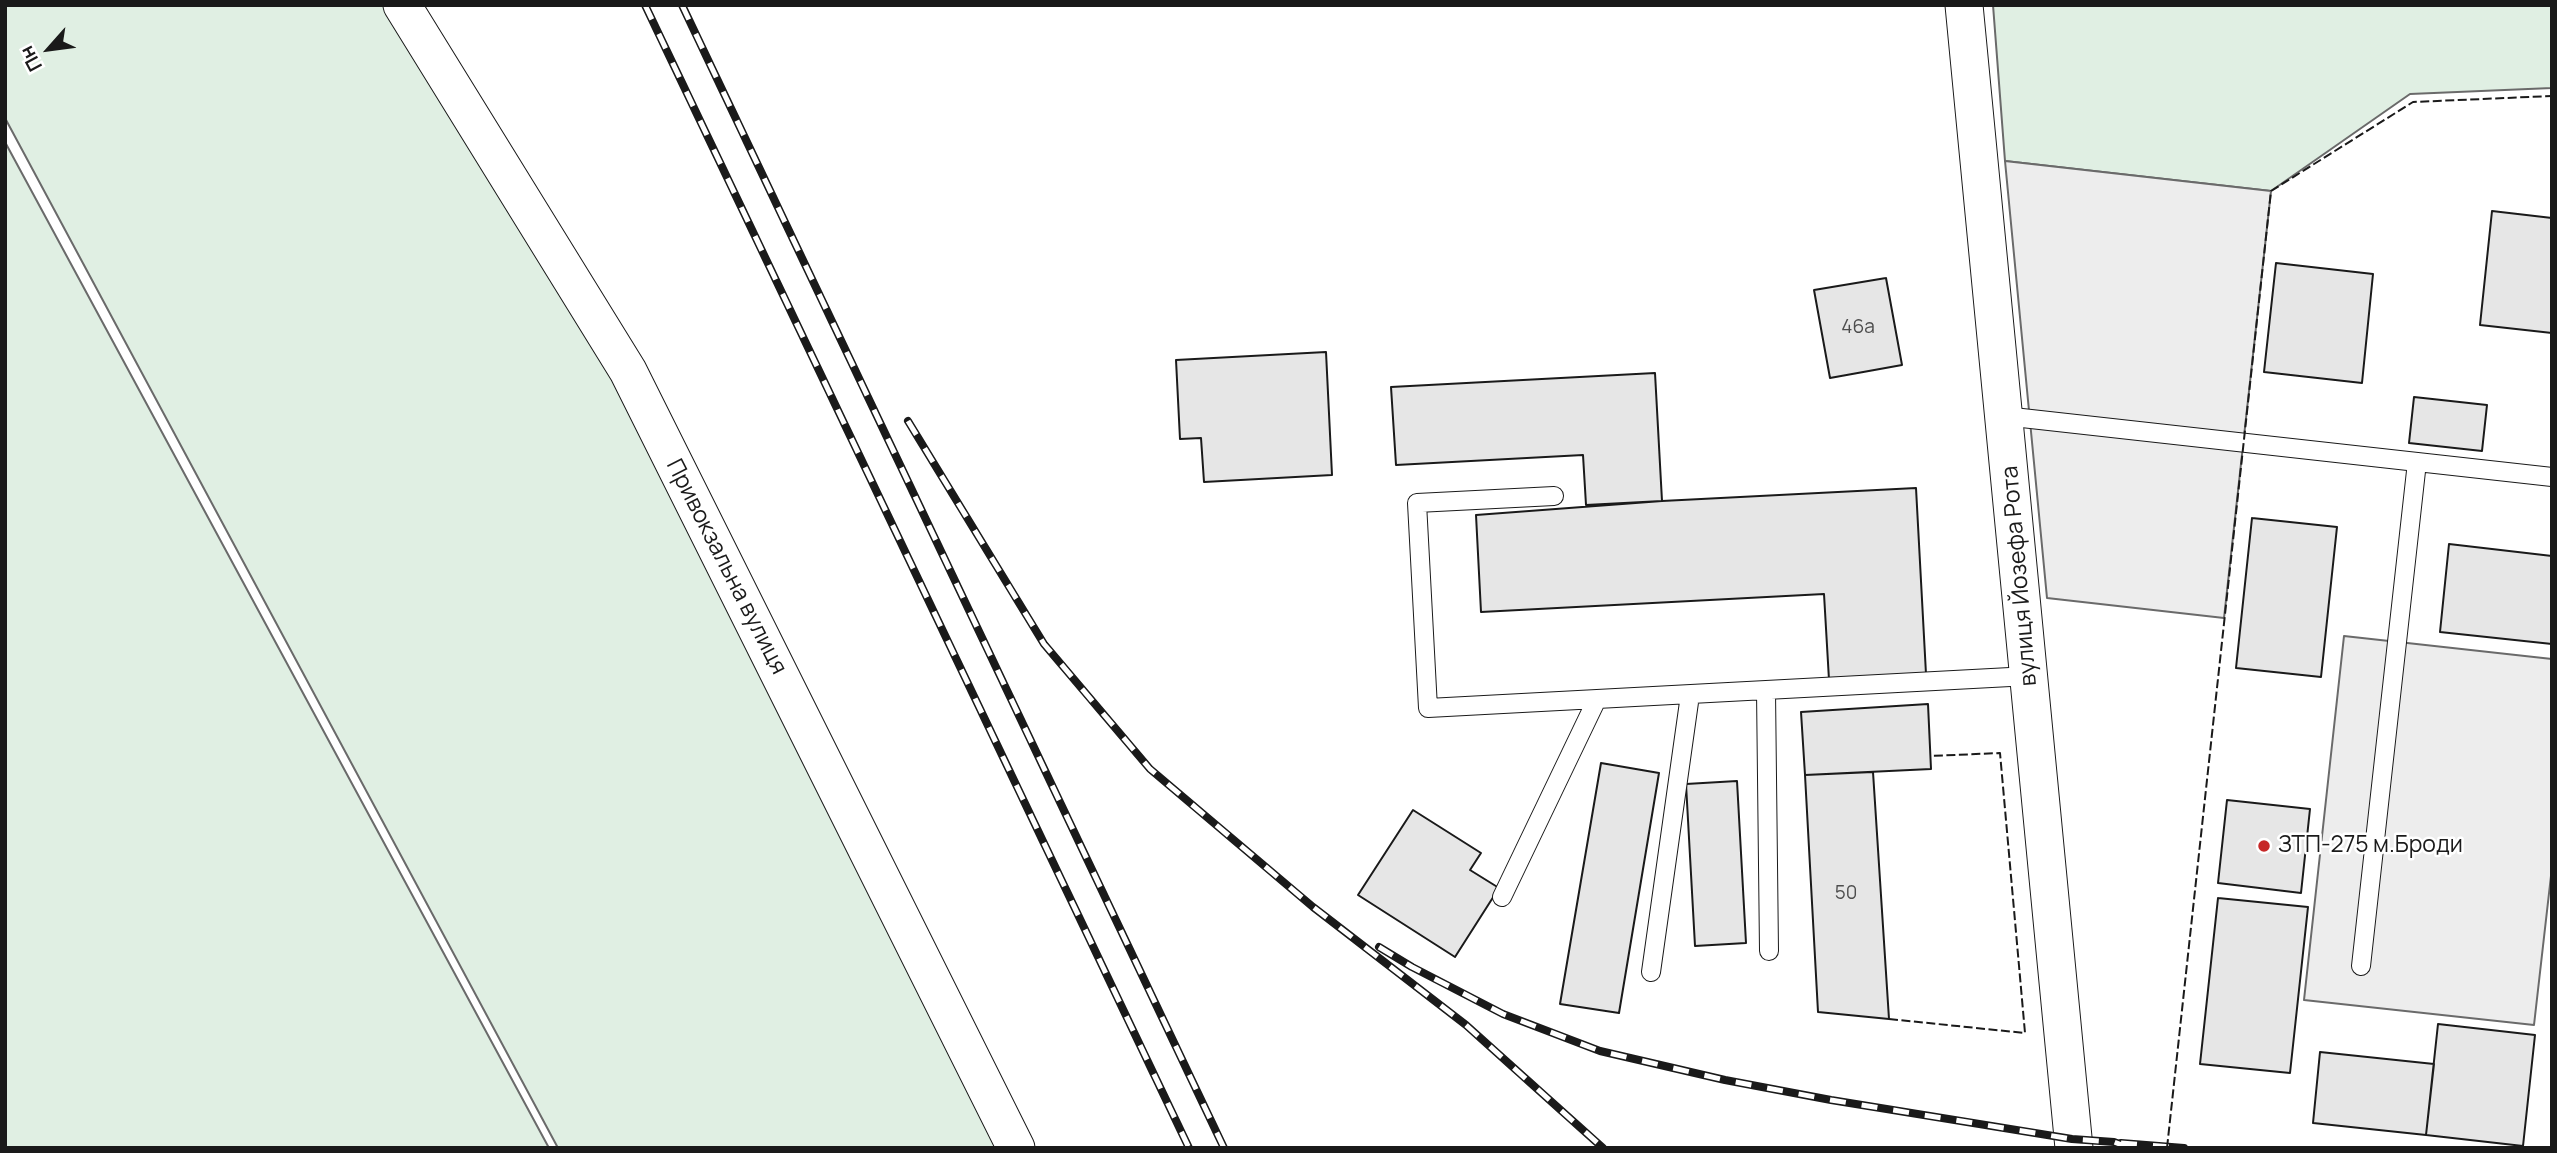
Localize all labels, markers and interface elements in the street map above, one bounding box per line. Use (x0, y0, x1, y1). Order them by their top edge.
north arrow (14, 14, 84, 84)
text: Пн (13, 41, 48, 76)
house number: 46а (1841, 317, 1875, 339)
street label: Привокзальна вулиця (660, 455, 792, 679)
street label: вулиця Йозефа Рота (1997, 465, 2043, 687)
place label: ЗТП-275 м.Броди (2278, 832, 2463, 860)
marker: ЗТП-275 м.Броди (2256, 838, 2272, 854)
house number: 50 (1835, 883, 1857, 905)

